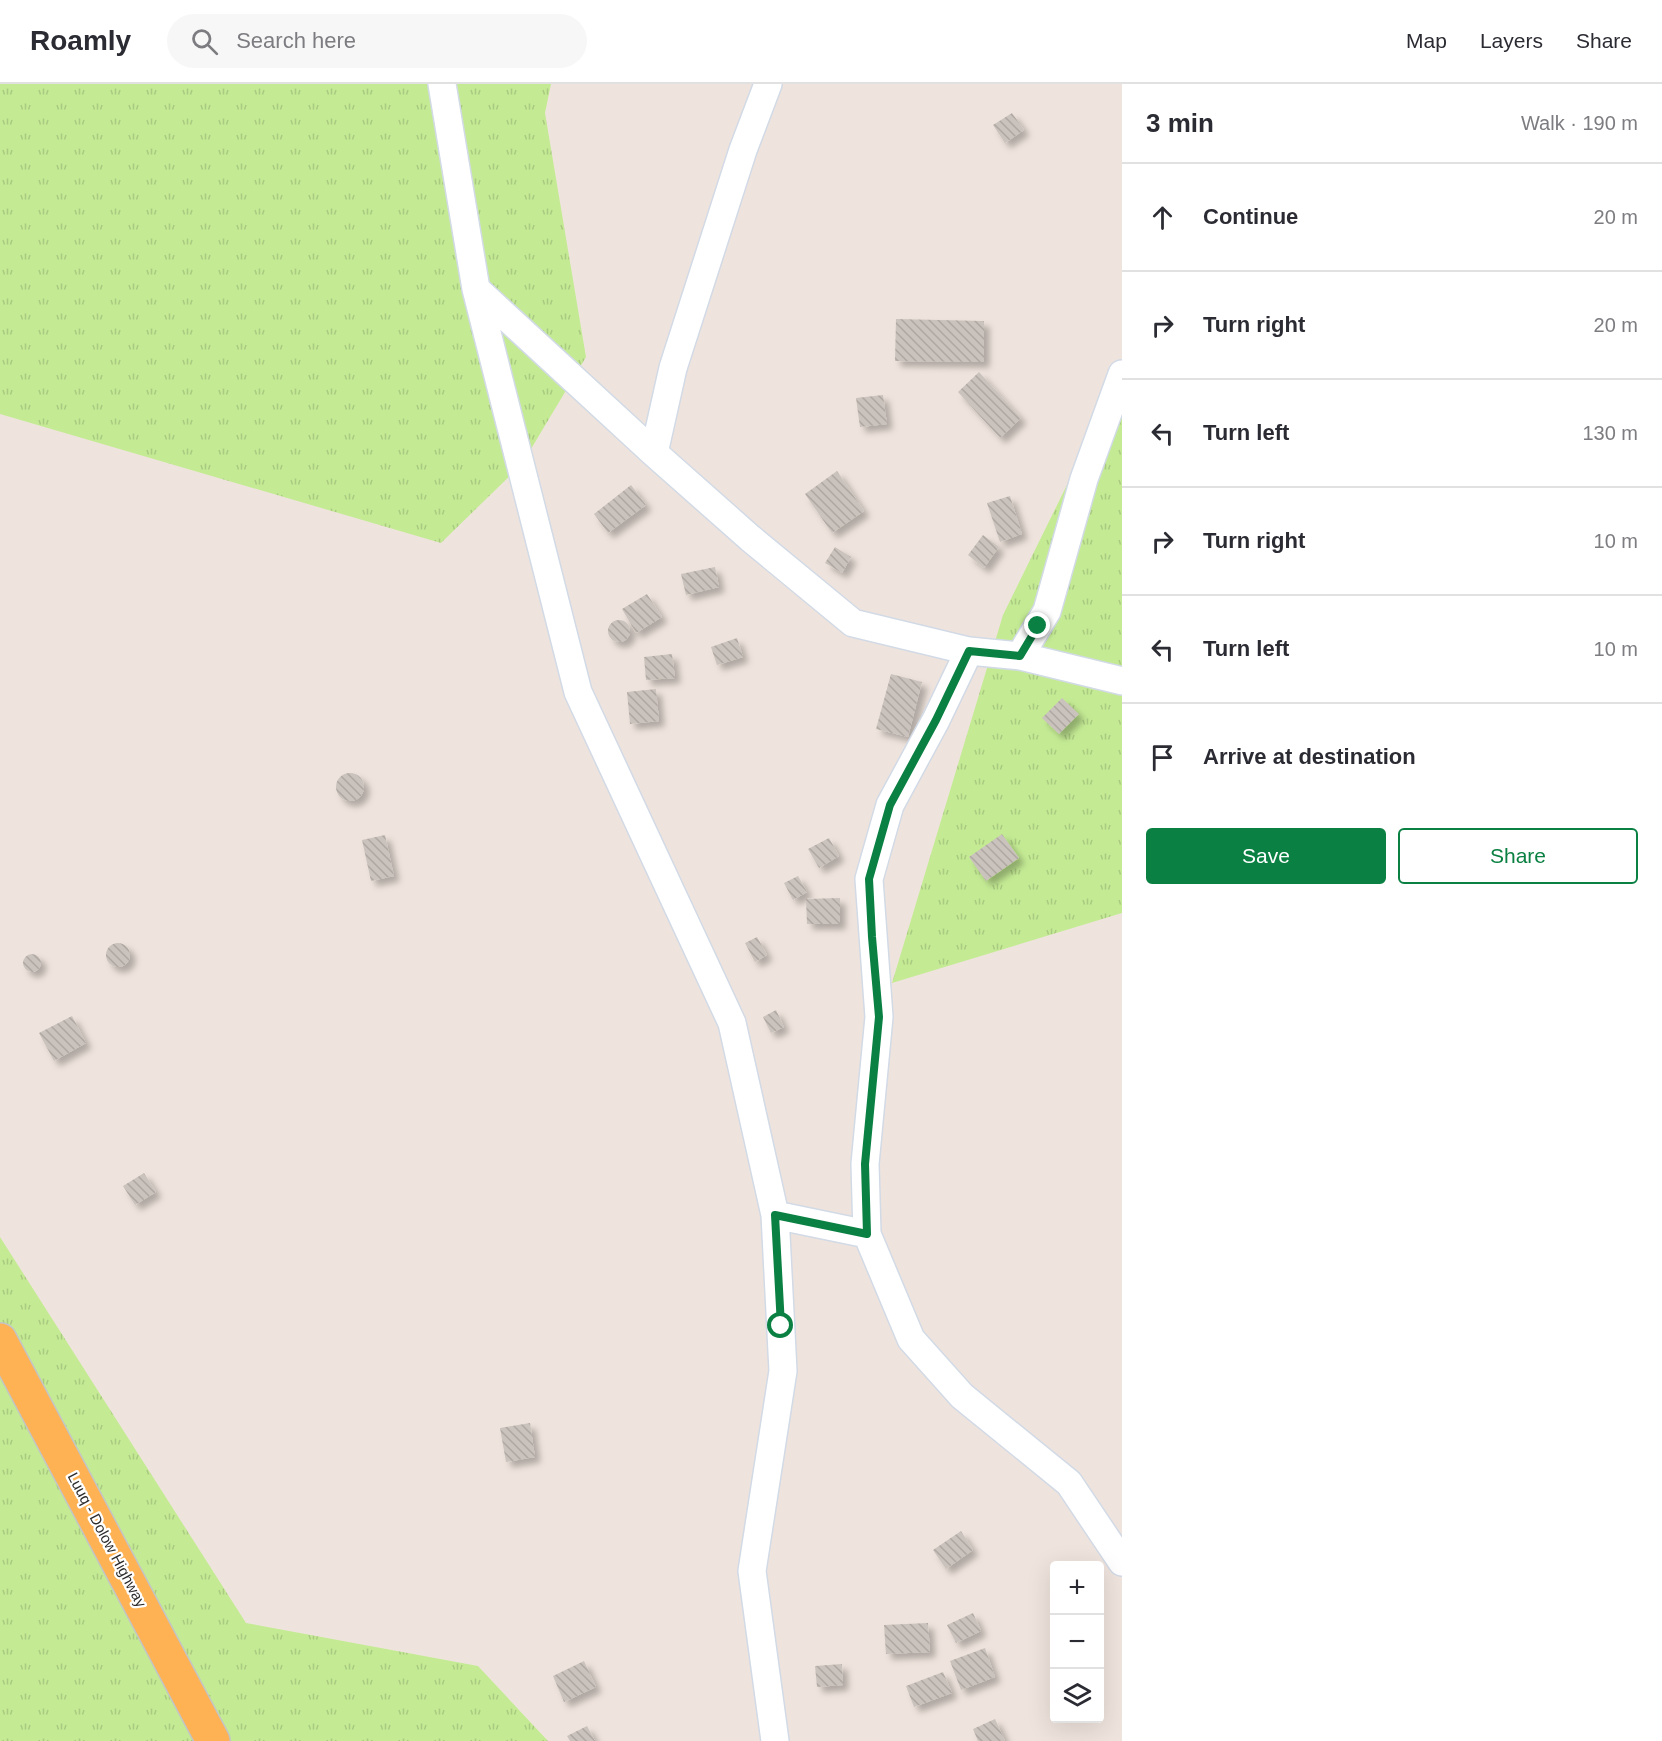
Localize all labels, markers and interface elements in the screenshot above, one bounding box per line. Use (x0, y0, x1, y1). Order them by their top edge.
search box (167, 14, 587, 68)
text: Roamly (30, 25, 131, 56)
icon: search (188, 25, 221, 58)
text: Search here (236, 28, 356, 53)
text: Map (1406, 29, 1447, 52)
text: Layers (1480, 29, 1543, 52)
text: Share (1576, 29, 1632, 52)
text: 3 min (1146, 108, 1214, 138)
text: Walk · 190 m (1521, 112, 1638, 134)
icon: ahead (1146, 201, 1179, 234)
text: Continue (1203, 204, 1298, 229)
text: 20 m (1594, 206, 1638, 228)
icon: right (1146, 309, 1179, 342)
text: Turn right (1203, 312, 1305, 337)
text: 20 m (1594, 314, 1638, 336)
icon: left (1146, 417, 1179, 450)
text: Turn left (1203, 420, 1289, 445)
text: 130 m (1582, 422, 1638, 444)
icon: right (1146, 525, 1179, 558)
text: Turn right (1203, 528, 1305, 553)
text: 10 m (1594, 530, 1638, 552)
route end (1024, 612, 1050, 638)
icon: left (1146, 633, 1179, 666)
text: Turn left (1203, 636, 1289, 661)
text: 10 m (1594, 638, 1638, 660)
icon: arrive (1146, 741, 1179, 774)
text: Arrive at destination (1203, 744, 1416, 769)
button: Save (1146, 828, 1386, 884)
button: Share (1398, 828, 1638, 884)
route start (767, 1312, 793, 1338)
street label: Luuq - Dolow Highway (65, 1470, 150, 1610)
map controls (1050, 1561, 1104, 1723)
button: + (1050, 1561, 1104, 1615)
button: − (1050, 1615, 1104, 1669)
button: layers (1050, 1669, 1104, 1723)

